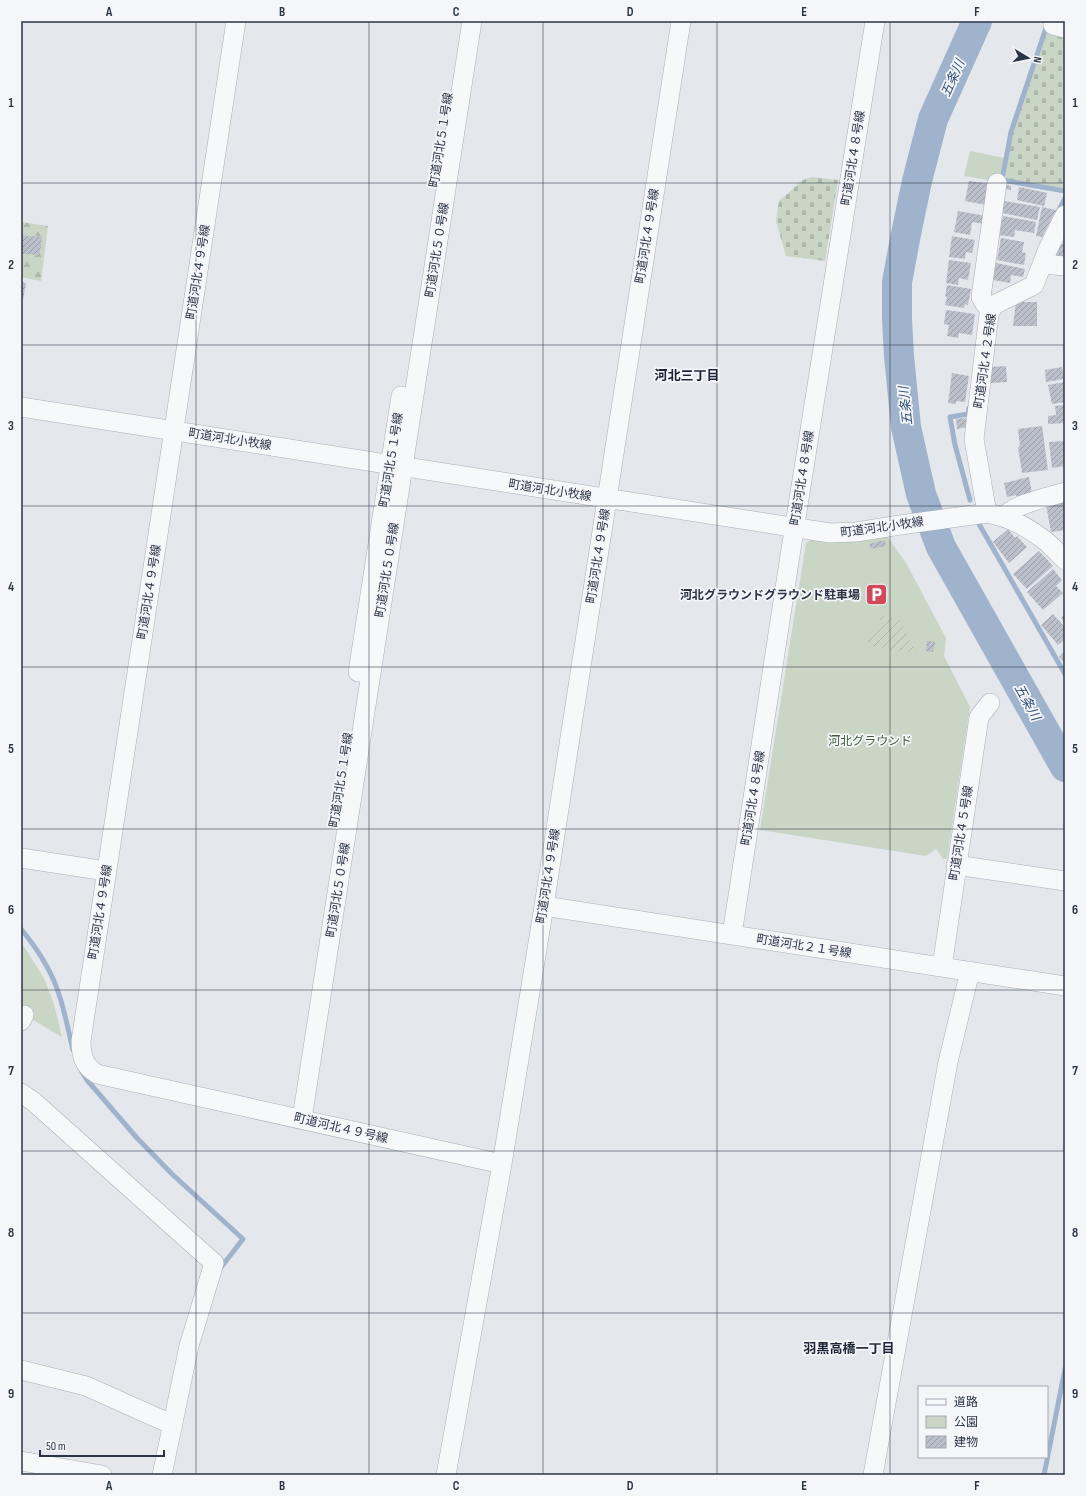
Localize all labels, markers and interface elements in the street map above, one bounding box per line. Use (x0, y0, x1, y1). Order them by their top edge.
text: A (105, 4, 113, 20)
text: B (279, 4, 285, 20)
text: C (453, 4, 460, 20)
text: D (627, 4, 634, 20)
text: E (801, 4, 807, 20)
text: F (974, 4, 980, 20)
north arrow (1008, 38, 1048, 78)
water label: 五条川 (938, 56, 969, 99)
text: N (1030, 56, 1044, 64)
street label: 町道河北５１号線 (427, 91, 456, 189)
text: 1 (8, 95, 14, 111)
text: 1 (1072, 95, 1078, 111)
street label: 町道河北４８号線 (839, 109, 868, 207)
street label: 町道河北４９号線 (633, 187, 662, 285)
street label: 町道河北５０号線 (423, 201, 452, 299)
street label: 町道河北４９号線 (184, 223, 213, 321)
text: 2 (8, 257, 14, 273)
text: 2 (1072, 257, 1078, 273)
street label: 町道河北４２号線 (971, 312, 1000, 410)
district label: 河北三丁目 (654, 368, 720, 384)
water label: 五条川 (896, 384, 916, 426)
street label: 町道河北５１号線 (377, 411, 406, 509)
text: 3 (8, 418, 14, 434)
text: 3 (1072, 418, 1078, 434)
street label: 町道河北小牧線 (187, 426, 273, 453)
street label: 町道河北４８号線 (788, 429, 817, 527)
street label: 町道河北小牧線 (507, 477, 593, 504)
street label: 町道河北４９号線 (584, 507, 613, 605)
street label: 町道河北小牧線 (839, 514, 925, 541)
street label: 町道河北５０号線 (373, 521, 402, 619)
street label: 町道河北４９号線 (135, 543, 164, 641)
text: 4 (8, 579, 14, 595)
text: 4 (1072, 579, 1078, 595)
parking icon: 河北グラウンドグラウンド駐車場 (863, 582, 889, 608)
place label: 河北グラウンドグラウンド駐車場 (680, 588, 860, 603)
water label: 五条川 (1011, 682, 1045, 725)
street label: 町道河北５１号線 (327, 731, 356, 829)
park label: 河北グラウンド (828, 734, 912, 749)
text: 5 (8, 741, 14, 757)
text: 5 (1072, 741, 1078, 757)
street label: 町道河北４８号線 (739, 749, 768, 847)
street label: 町道河北４５号線 (947, 784, 976, 882)
street label: 町道河北４９号線 (534, 827, 563, 925)
street label: 町道河北５０号線 (324, 841, 353, 939)
street label: 町道河北４９号線 (86, 863, 115, 961)
text: 6 (8, 902, 14, 918)
text: 6 (1072, 902, 1078, 918)
street label: 町道河北２１号線 (755, 932, 853, 961)
text: 7 (8, 1063, 14, 1079)
text: 7 (1072, 1063, 1078, 1079)
street label: 町道河北４９号線 (292, 1110, 389, 1147)
text: 8 (8, 1225, 14, 1241)
text: 8 (1072, 1225, 1078, 1241)
district label: 羽黒高橋一丁目 (803, 1341, 895, 1357)
text: 9 (8, 1386, 14, 1402)
legend (918, 1386, 1048, 1458)
text: 9 (1072, 1386, 1078, 1402)
text: 道路 (954, 1395, 978, 1410)
text: 公園 (954, 1415, 978, 1430)
scale bar (40, 1432, 164, 1458)
text: 建物 (954, 1435, 978, 1450)
text: 50 m (46, 1439, 66, 1454)
text: A (105, 1478, 113, 1494)
text: B (279, 1478, 285, 1494)
text: C (453, 1478, 460, 1494)
text: D (627, 1478, 634, 1494)
text: E (801, 1478, 807, 1494)
text: F (974, 1478, 980, 1494)

